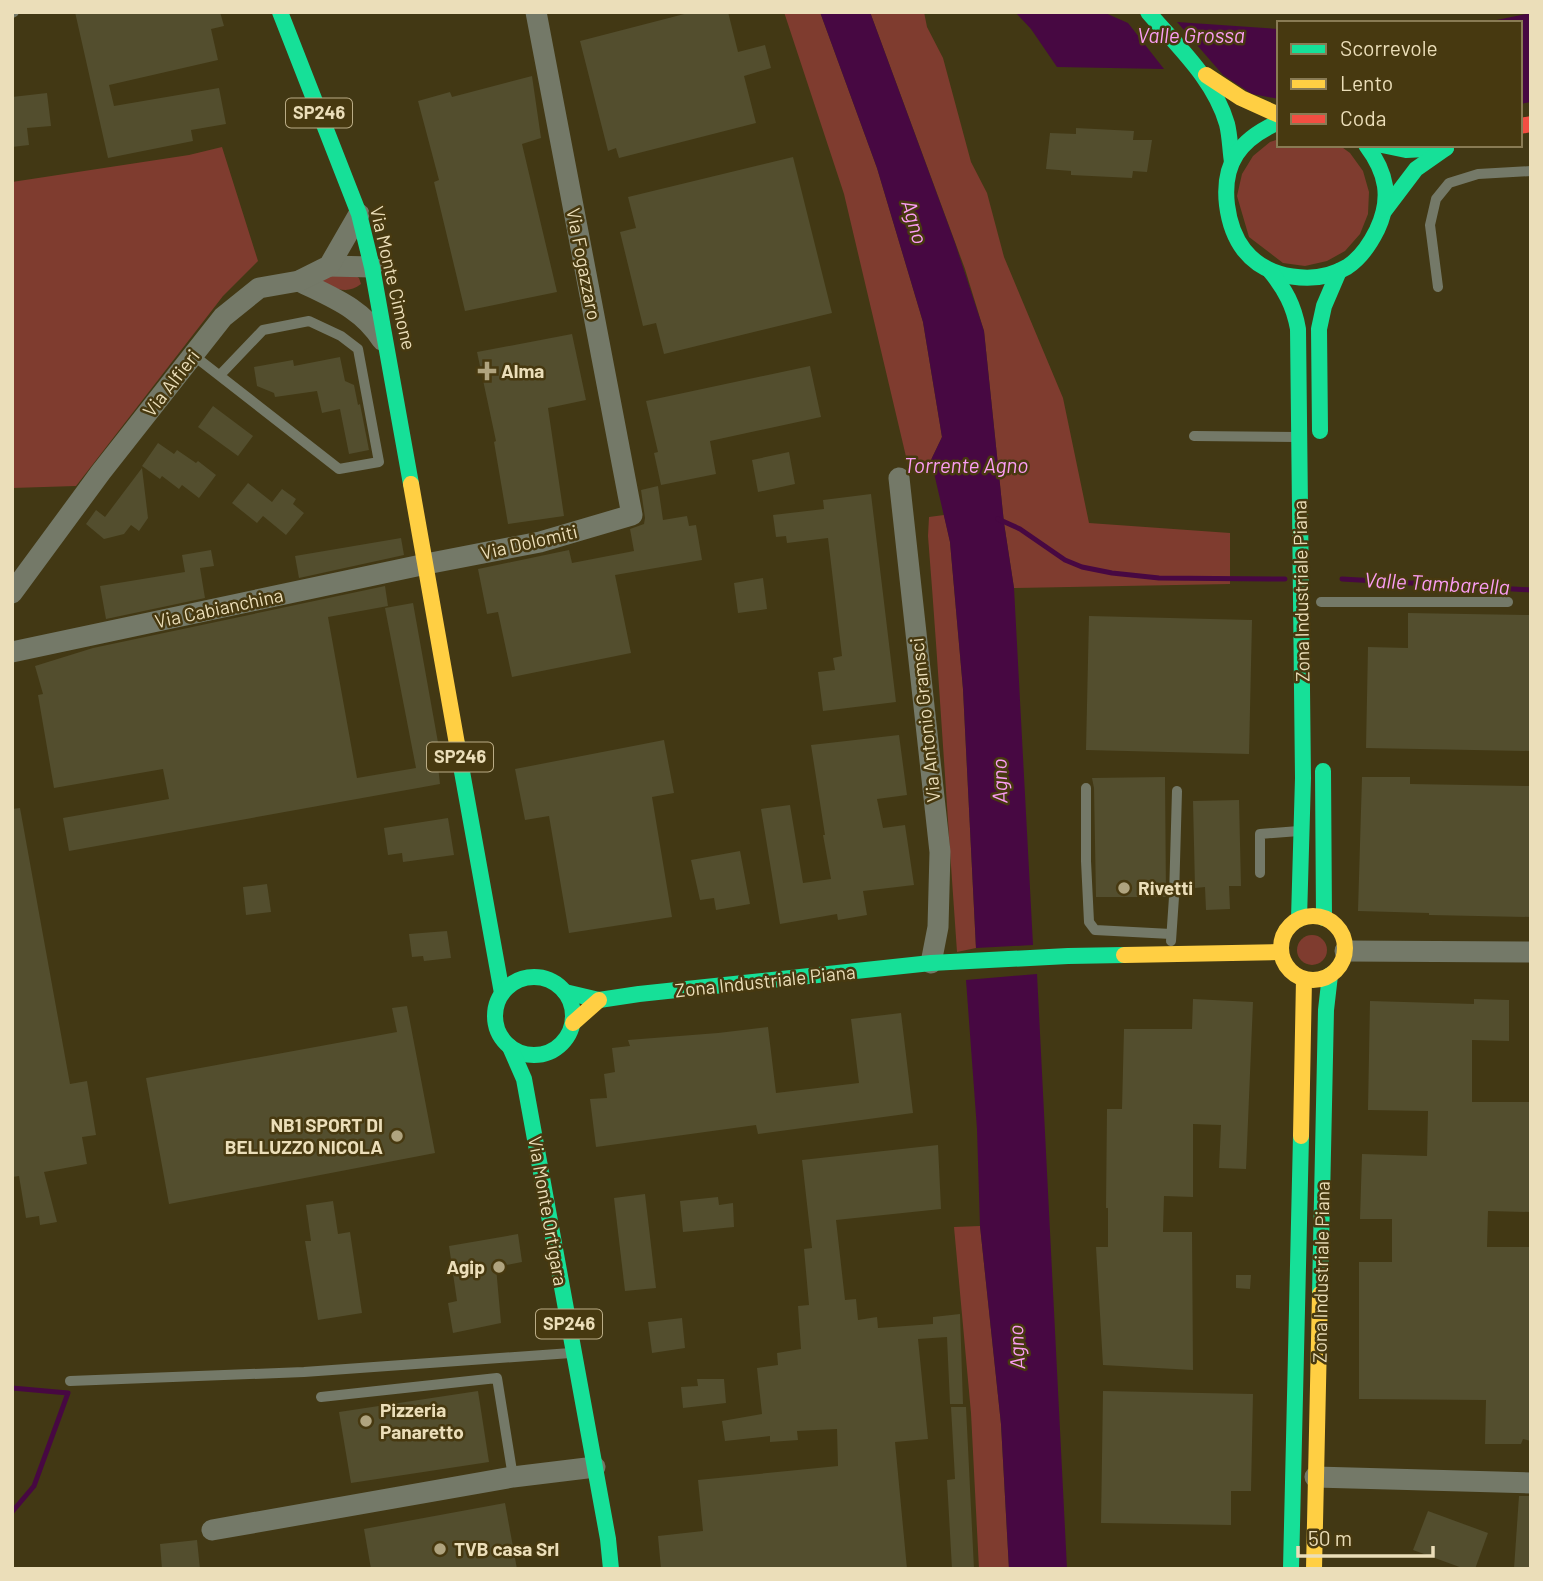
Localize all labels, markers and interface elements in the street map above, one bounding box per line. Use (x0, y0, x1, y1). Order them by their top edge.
legend (1277, 21, 1522, 147)
water label: Valle Grossa (1137, 22, 1245, 47)
text: Scorrevole (1340, 35, 1438, 60)
text: Lento (1340, 70, 1393, 95)
road number: SP246 (286, 98, 352, 128)
text: Coda (1340, 105, 1386, 130)
water label: Agno (897, 197, 934, 247)
street label: Via Monte Cimone (366, 204, 421, 352)
street label: Via Fogazzaro (562, 206, 607, 322)
street label: Via Alfieri (137, 344, 204, 421)
place label: Alma (501, 359, 544, 382)
marker: Alma (479, 363, 495, 379)
water label: Torrente Agno (904, 452, 1028, 477)
street label: Zona Industriale Piana (1287, 500, 1314, 682)
street label: Via Dolomiti (478, 519, 580, 564)
water label: Valle Tambarella (1364, 566, 1510, 599)
street label: Via Cabianchina (153, 583, 285, 632)
street label: Via Antonio Gramsci (904, 637, 945, 803)
road number: SP246 (427, 742, 493, 772)
water label: Agno (986, 758, 1011, 804)
place label: Rivetti (1138, 876, 1193, 899)
marker: Rivetti (1116, 880, 1132, 896)
street label: Zona Industriale Piana (673, 960, 856, 1001)
place label: NB1 SPORT DI BELLUZZO NICOLA (225, 1113, 383, 1158)
marker: NB1 SPORT DI BELLUZZO NICOLA (389, 1128, 405, 1144)
street label: Via Monte Ortigara (524, 1134, 573, 1288)
street label: Zona Industriale Piana (1307, 1181, 1334, 1363)
place label: Agip (446, 1255, 485, 1278)
marker: Agip (491, 1259, 507, 1275)
road number: SP246 (536, 1310, 602, 1338)
water label: Agno (1002, 1324, 1029, 1370)
place label: Pizzeria Panaretto (380, 1398, 464, 1443)
marker: Pizzeria Panaretto (358, 1413, 374, 1429)
scale bar (1298, 1514, 1433, 1558)
text: 50 m (1308, 1525, 1352, 1550)
place label: TVB casa Srl (454, 1537, 559, 1560)
marker: TVB casa Srl (432, 1541, 448, 1557)

